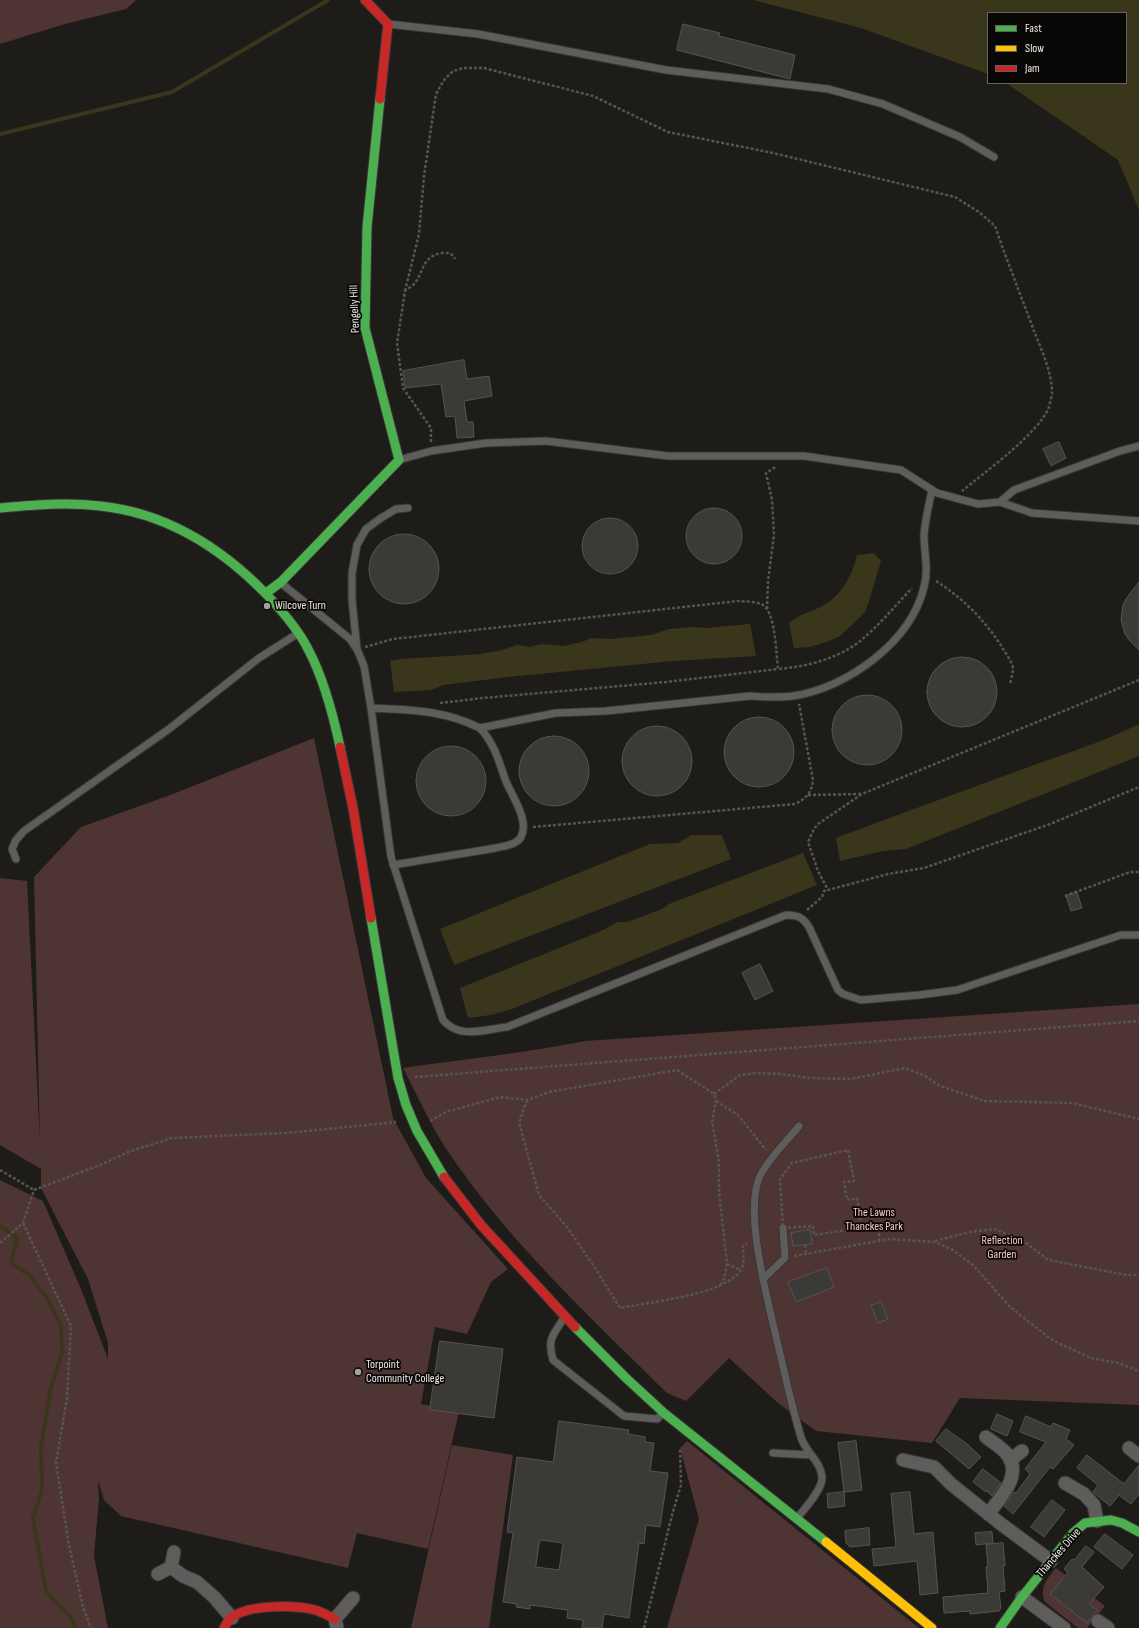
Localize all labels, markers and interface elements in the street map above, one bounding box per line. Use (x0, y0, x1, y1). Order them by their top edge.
legend (987, 12, 1127, 84)
text: Fast (1025, 21, 1042, 36)
text: Slow (1025, 41, 1044, 56)
text: Jam (1025, 61, 1040, 76)
street label: Pengelly Hill (347, 285, 363, 333)
place label: Wilcove Turn (275, 599, 326, 613)
marker: Wilcove Turn (262, 601, 272, 611)
park label: The Lawns Thanckes Park (845, 1206, 903, 1234)
park label: Reflection Garden (981, 1234, 1023, 1262)
place label: Torpoint Community College (366, 1358, 444, 1386)
marker: Torpoint Community College (353, 1367, 363, 1377)
street label: Thanckes Drive (1034, 1525, 1084, 1581)

